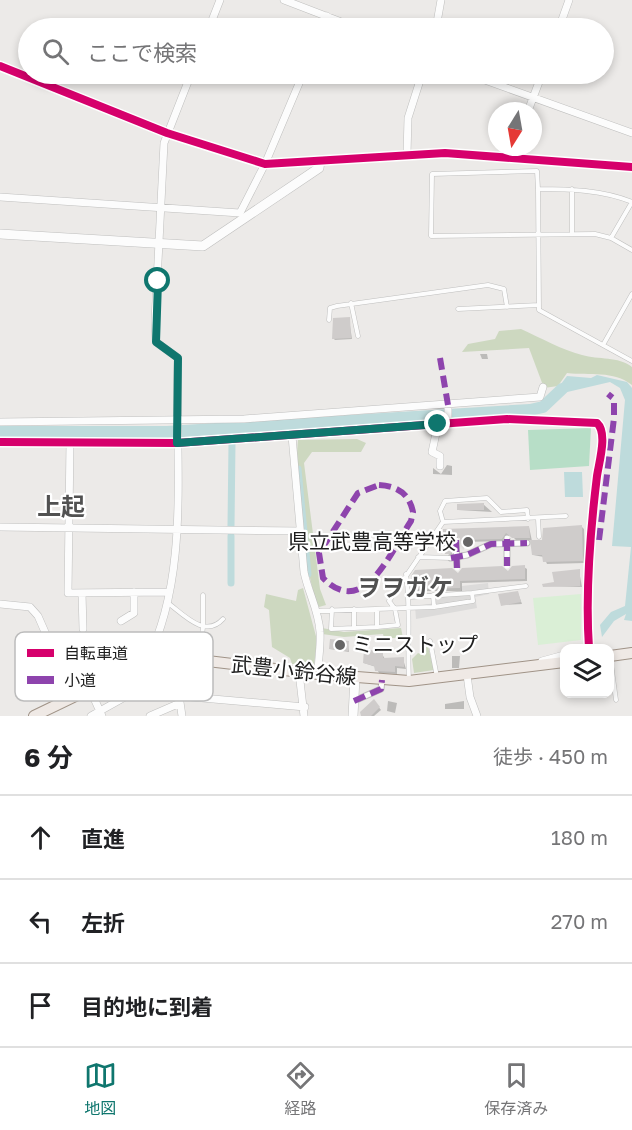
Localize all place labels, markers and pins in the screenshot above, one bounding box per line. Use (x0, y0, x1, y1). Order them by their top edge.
place label: 県立武豊高等学校 (288, 528, 456, 554)
marker: 県立武豊高等学校 (461, 535, 475, 549)
place label: ミニストップ (352, 631, 478, 657)
marker: ミニストップ (333, 638, 347, 652)

